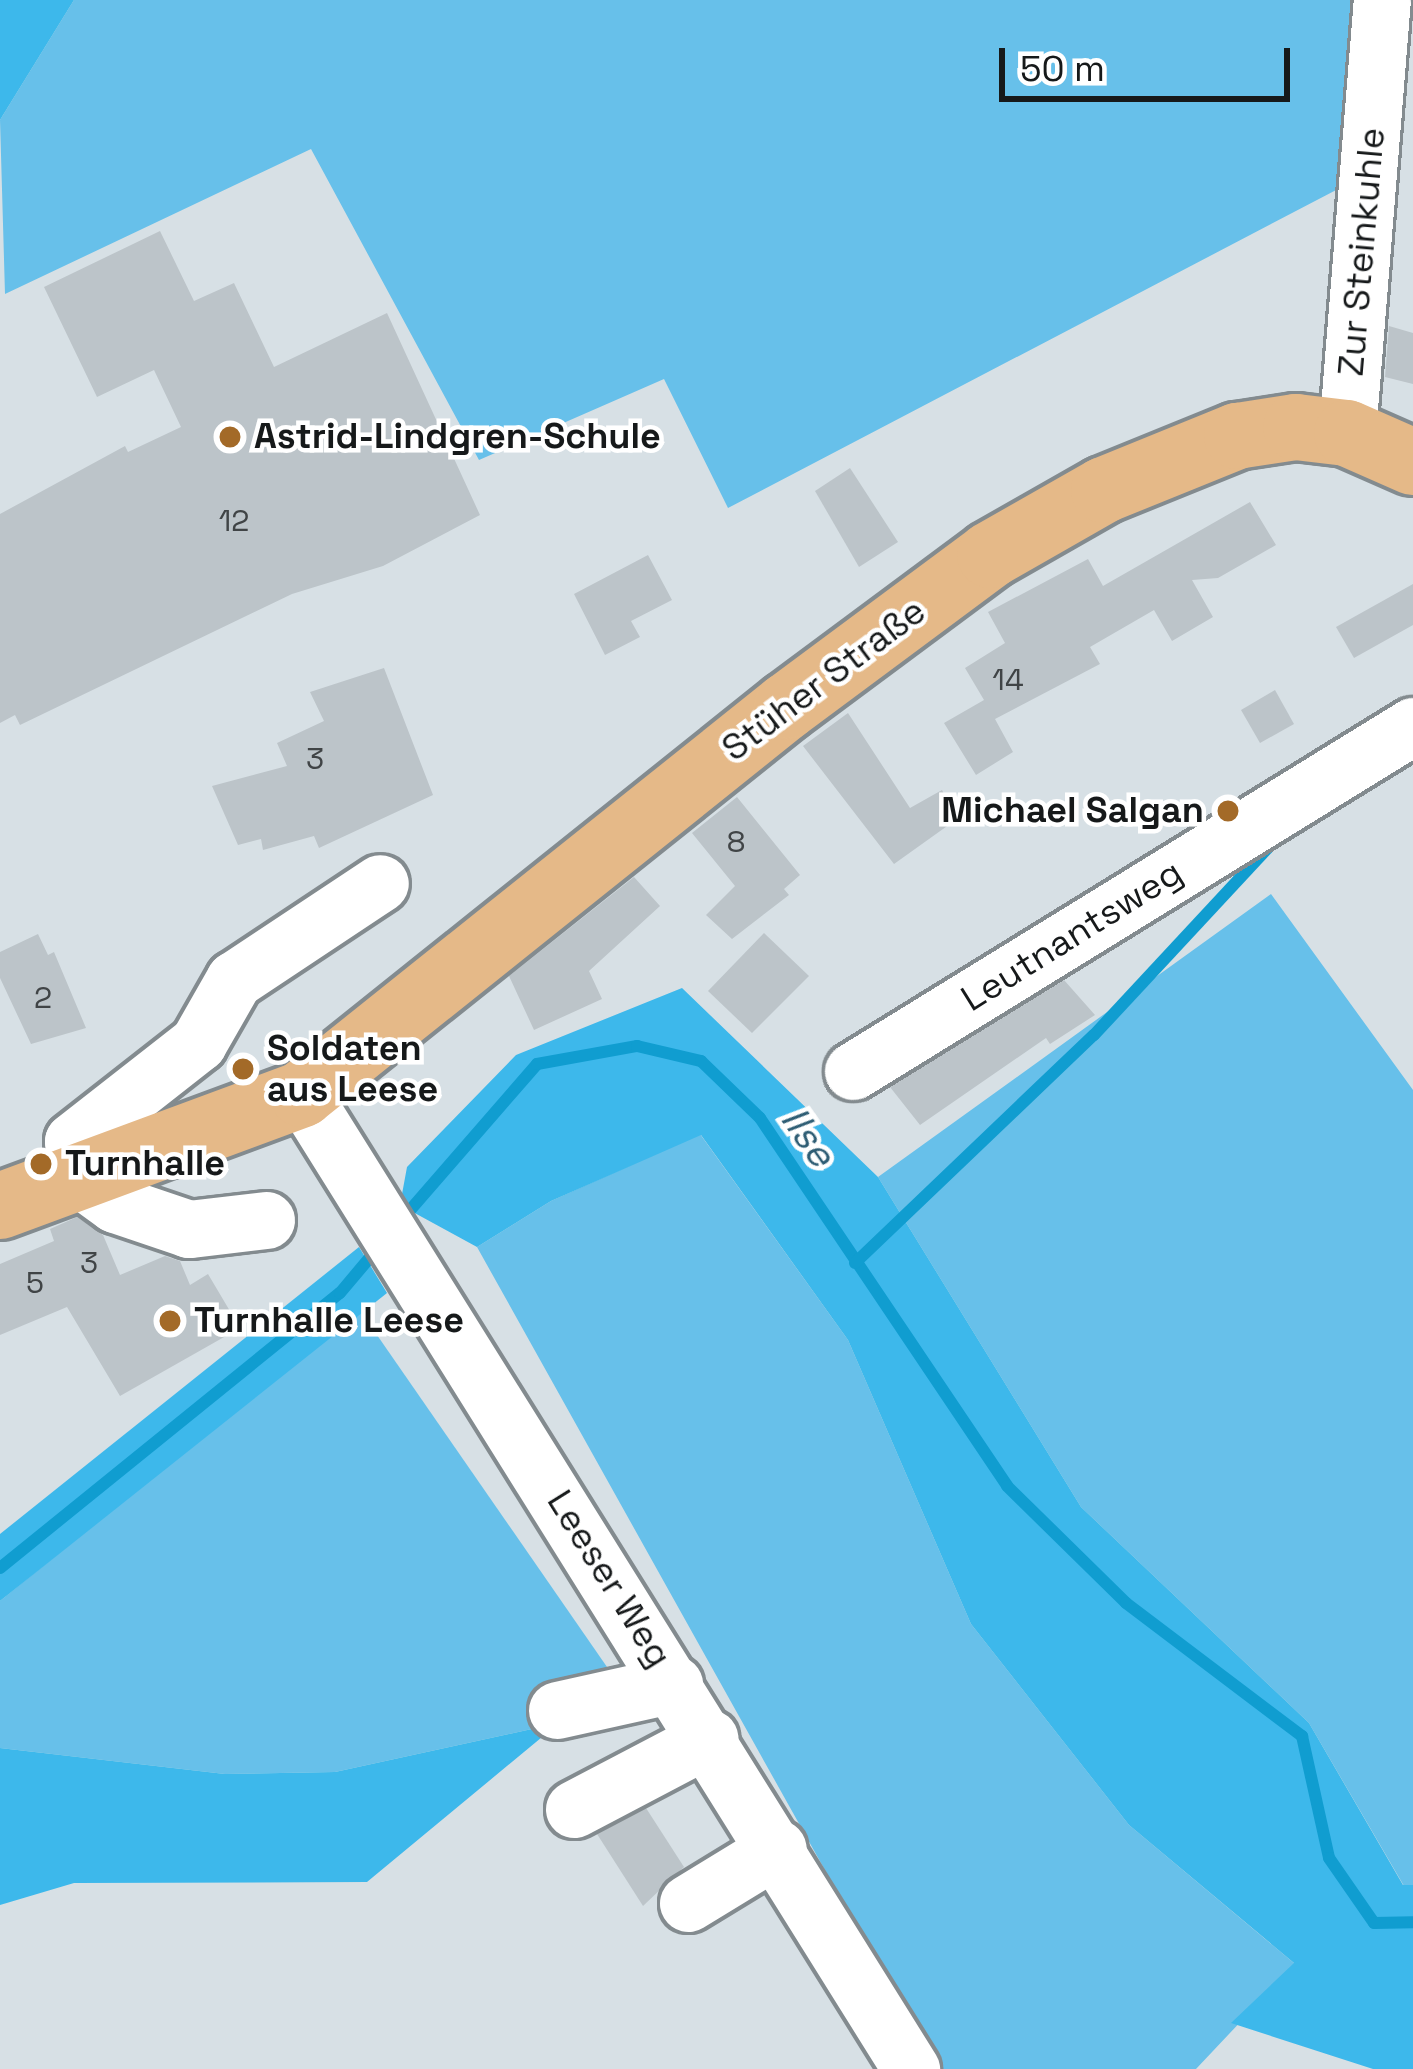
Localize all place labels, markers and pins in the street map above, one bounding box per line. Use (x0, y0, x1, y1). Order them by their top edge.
place label: Astrid-Lindgren-Schule (254, 415, 661, 459)
marker: Astrid-Lindgren-Schule (217, 424, 243, 450)
place label: Michael Salgan (941, 789, 1204, 833)
marker: Michael Salgan (1215, 798, 1241, 824)
place label: Soldaten aus Leese (267, 1026, 438, 1111)
marker: Soldaten aus Leese (230, 1056, 256, 1082)
place label: Turnhalle (65, 1142, 225, 1186)
marker: Turnhalle (28, 1151, 54, 1177)
place label: Turnhalle Leese (194, 1299, 464, 1343)
marker: Turnhalle Leese (157, 1308, 183, 1334)

